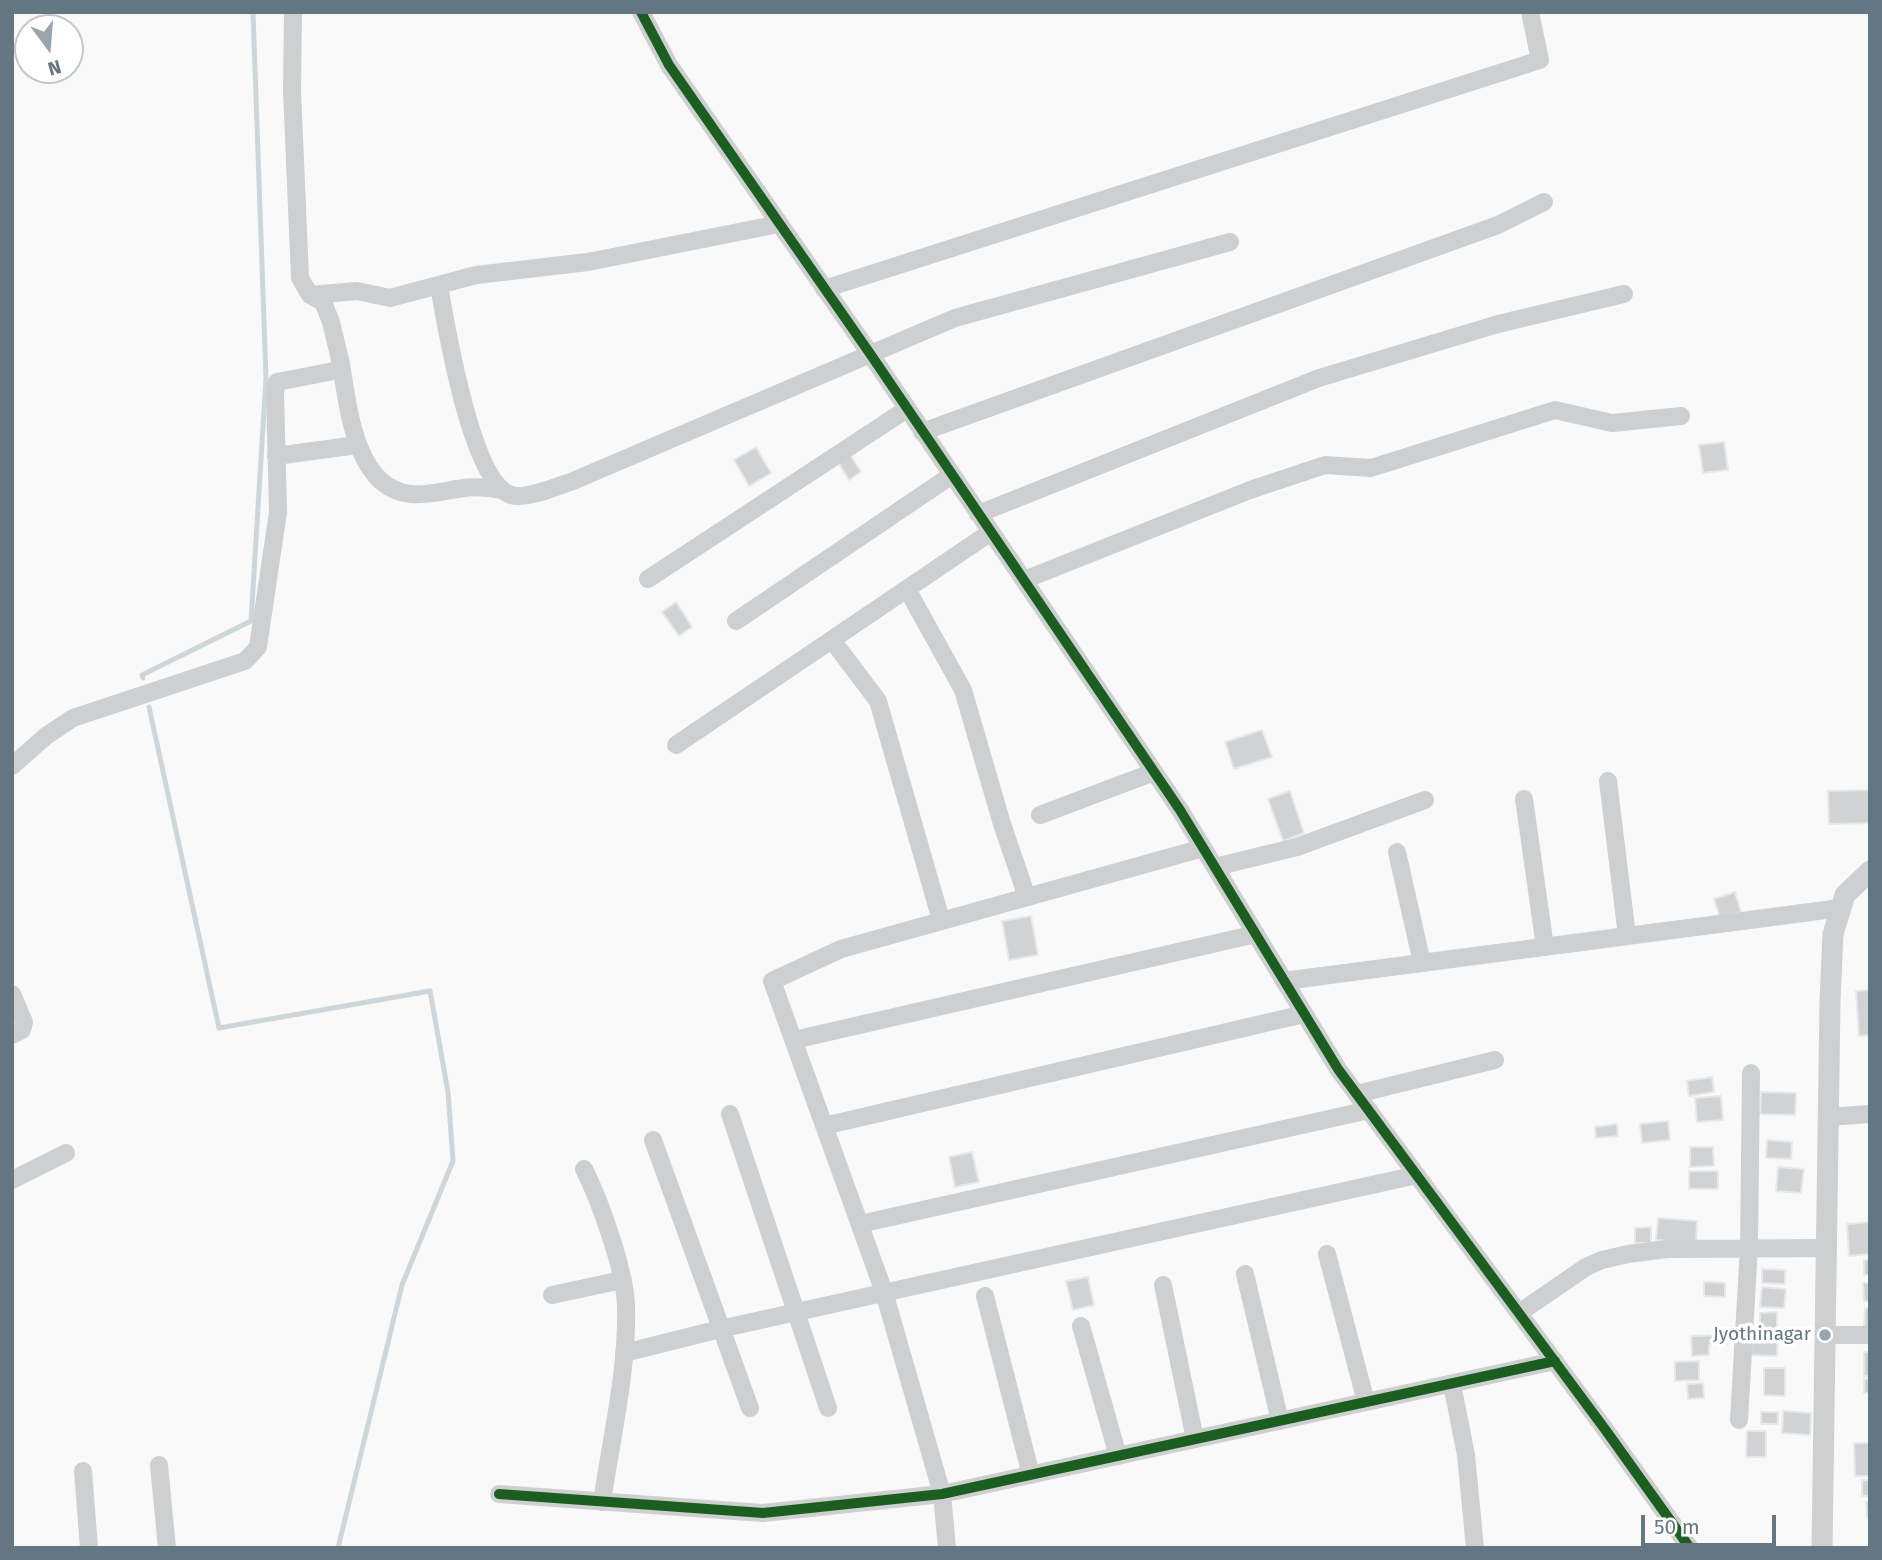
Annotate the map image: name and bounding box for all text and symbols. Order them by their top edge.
north arrow [14,14,84,84]
text: N [45,55,64,81]
place label: Jyothinagar [1713,1324,1811,1346]
marker: Jyothinagar [1817,1327,1833,1343]
scale bar [1644,1500,1779,1544]
text: 50 m [1654,1514,1700,1540]

